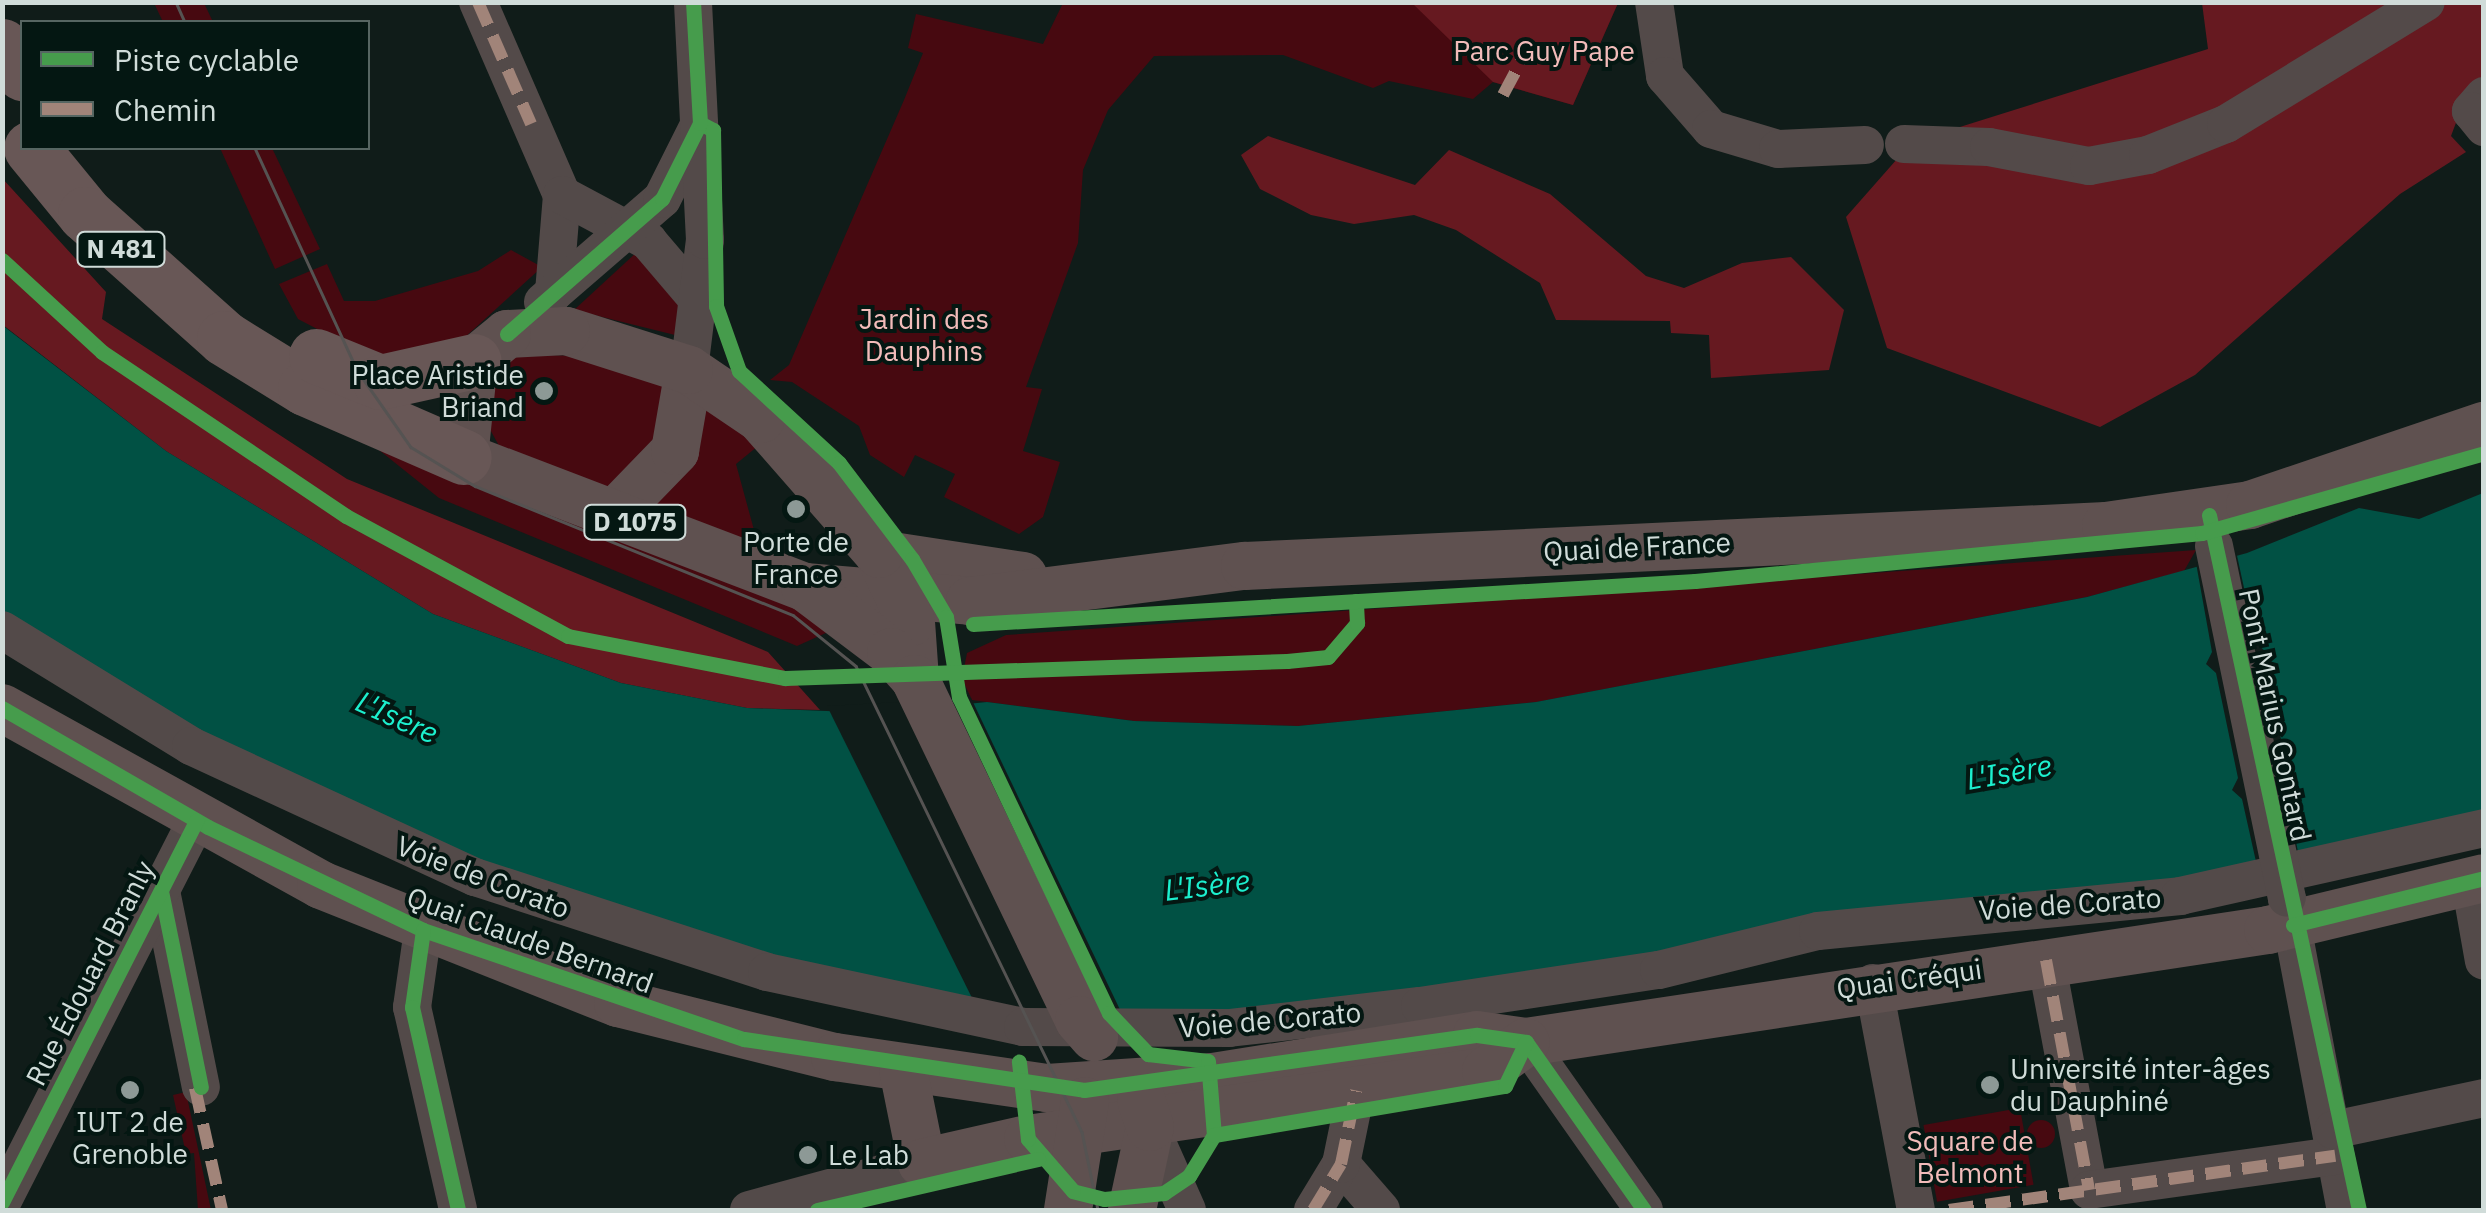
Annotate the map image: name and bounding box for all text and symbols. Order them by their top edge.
legend [20,20,370,150]
park label: Parc Guy Pape [1453,34,1635,68]
text: Piste cyclable [114,40,299,79]
text: Chemin [114,90,217,129]
road number: N 481 [76,229,166,269]
park label: Jardin des Dauphins [859,302,989,368]
place label: Place Aristide Briand [351,358,524,424]
marker: Place Aristide Briand [533,380,555,402]
marker: Porte de France [785,498,807,520]
road number: D 1075 [582,502,688,542]
place label: Porte de France [743,525,849,591]
street label: Quai de France [1542,525,1732,569]
street label: Pont Marius Gontard [2232,585,2318,845]
water label: L'Isère [350,683,444,751]
water label: L'Isère [1964,747,2054,797]
street label: Voie de Corato [392,829,574,925]
street label: Rue Édouard Branly [19,855,161,1091]
water label: L'Isère [1162,862,1252,908]
street label: Quai Claude Bernard [402,880,658,1000]
street label: Voie de Corato [1978,881,2162,927]
street label: Quai Créqui [1834,952,1984,1006]
street label: Voie de Corato [1178,995,1362,1045]
place label: Université inter-âges du Dauphiné [2010,1052,2271,1118]
marker: Université inter-âges du Dauphiné [1979,1074,2001,1096]
marker: IUT 2 de Grenoble [119,1079,141,1101]
place label: IUT 2 de Grenoble [72,1105,188,1171]
park label: Square de Belmont [1906,1124,2034,1190]
place label: Le Lab [828,1138,909,1172]
marker: Le Lab [797,1144,819,1166]

